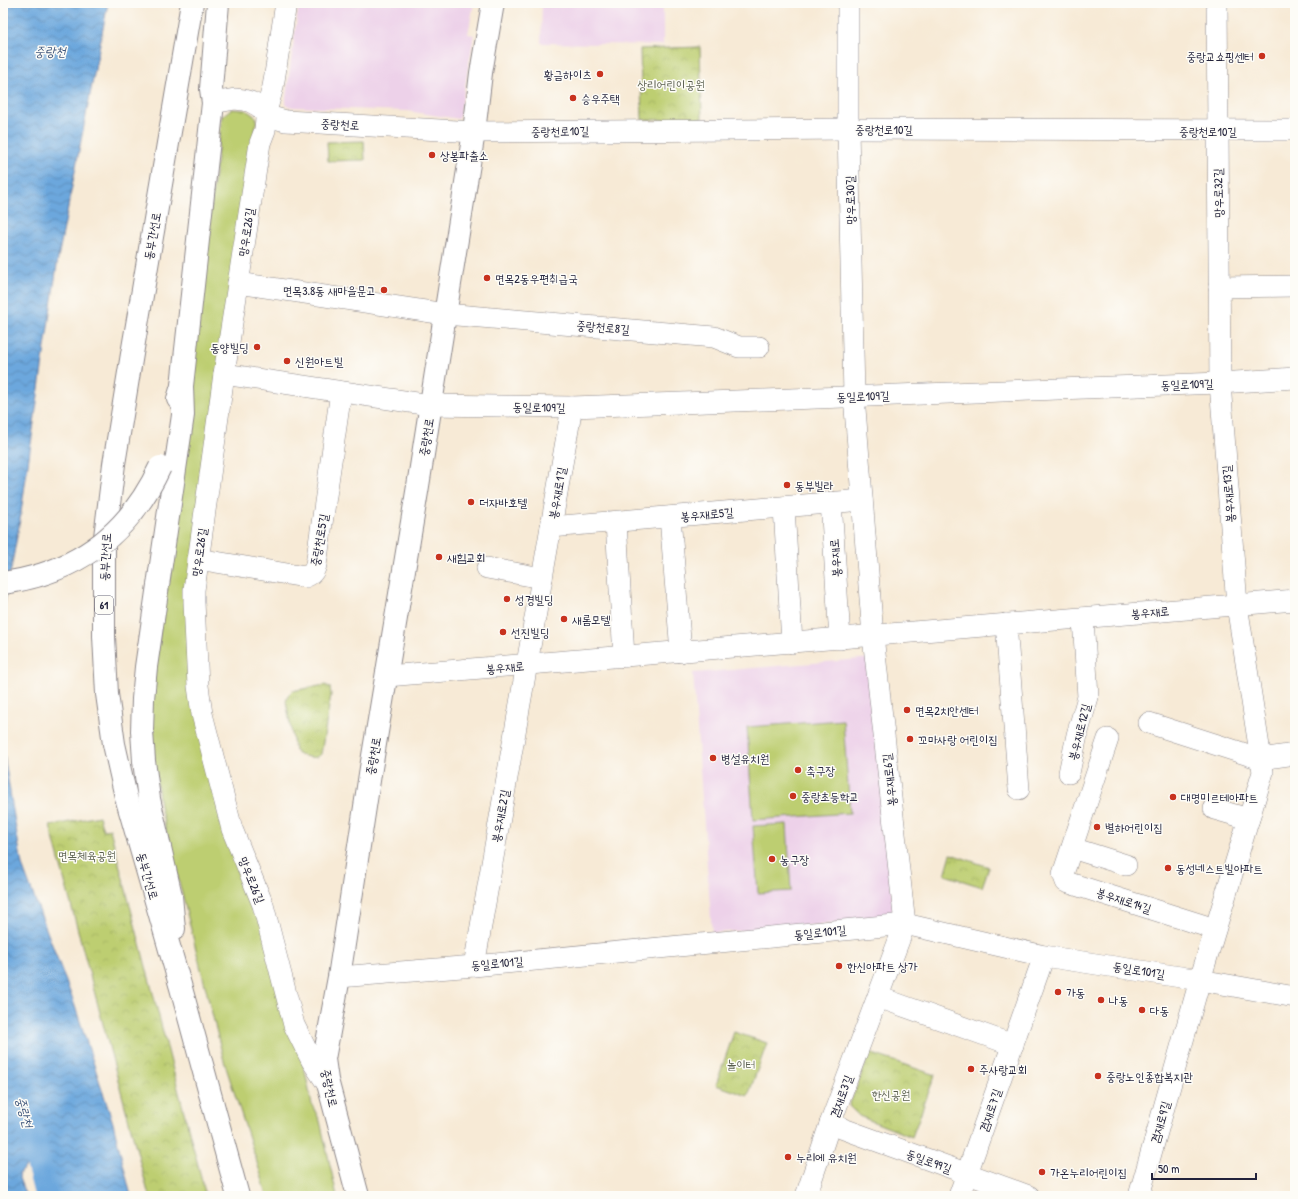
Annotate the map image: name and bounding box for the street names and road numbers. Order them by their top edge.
street label: 중랑천로 [320,115,360,133]
street label: 중랑천로10길 [855,121,913,138]
street label: 중랑천로10길 [531,122,589,140]
street label: 중랑천로10길 [1179,123,1237,140]
street label: 망우로32길 [1209,168,1227,218]
street label: 망우로30길 [841,175,859,225]
street label: 망우로26길 [234,206,258,258]
street label: 동부간선로 [139,211,165,261]
street label: 중랑천로8길 [576,316,631,338]
street label: 동일로109길 [1160,375,1214,393]
street label: 동일로109길 [836,387,890,405]
street label: 동일로109길 [512,398,566,416]
street label: 중랑천로 [415,417,437,457]
street label: 봉우재로13길 [1217,464,1239,524]
street label: 봉우재로1길 [544,465,570,520]
street label: 봉우재로5길 [680,503,735,525]
street label: 중랑천로5길 [306,512,332,568]
street label: 망우로26길 [187,526,211,577]
street label: 동부간선로 [95,532,115,582]
street label: 봉우재로 [825,538,845,578]
road number: 61 [95,596,113,614]
street label: 봉우재로 [1130,602,1170,622]
street label: 봉우재로 [485,657,525,677]
street label: 봉우재로12길 [1064,701,1094,762]
street label: 중랑천로 [361,736,385,776]
street label: 봉우재로6길 [878,752,900,807]
street label: 봉우재로2길 [487,788,513,844]
street label: 동부간선로 [133,850,163,902]
street label: 망우로26길 [235,854,269,906]
street label: 봉우재로14길 [1094,883,1154,917]
street label: 동일로101길 [793,921,847,943]
street label: 동일로101길 [470,952,524,974]
street label: 동일로101길 [1112,957,1167,983]
street label: 중랑천로 [318,1067,342,1109]
street label: 겸재로3길 [825,1072,857,1120]
street label: 겸재로7길 [975,1086,1005,1134]
street label: 겸재로9길 [1146,1099,1174,1145]
street label: 동일로99길 [904,1145,955,1177]

